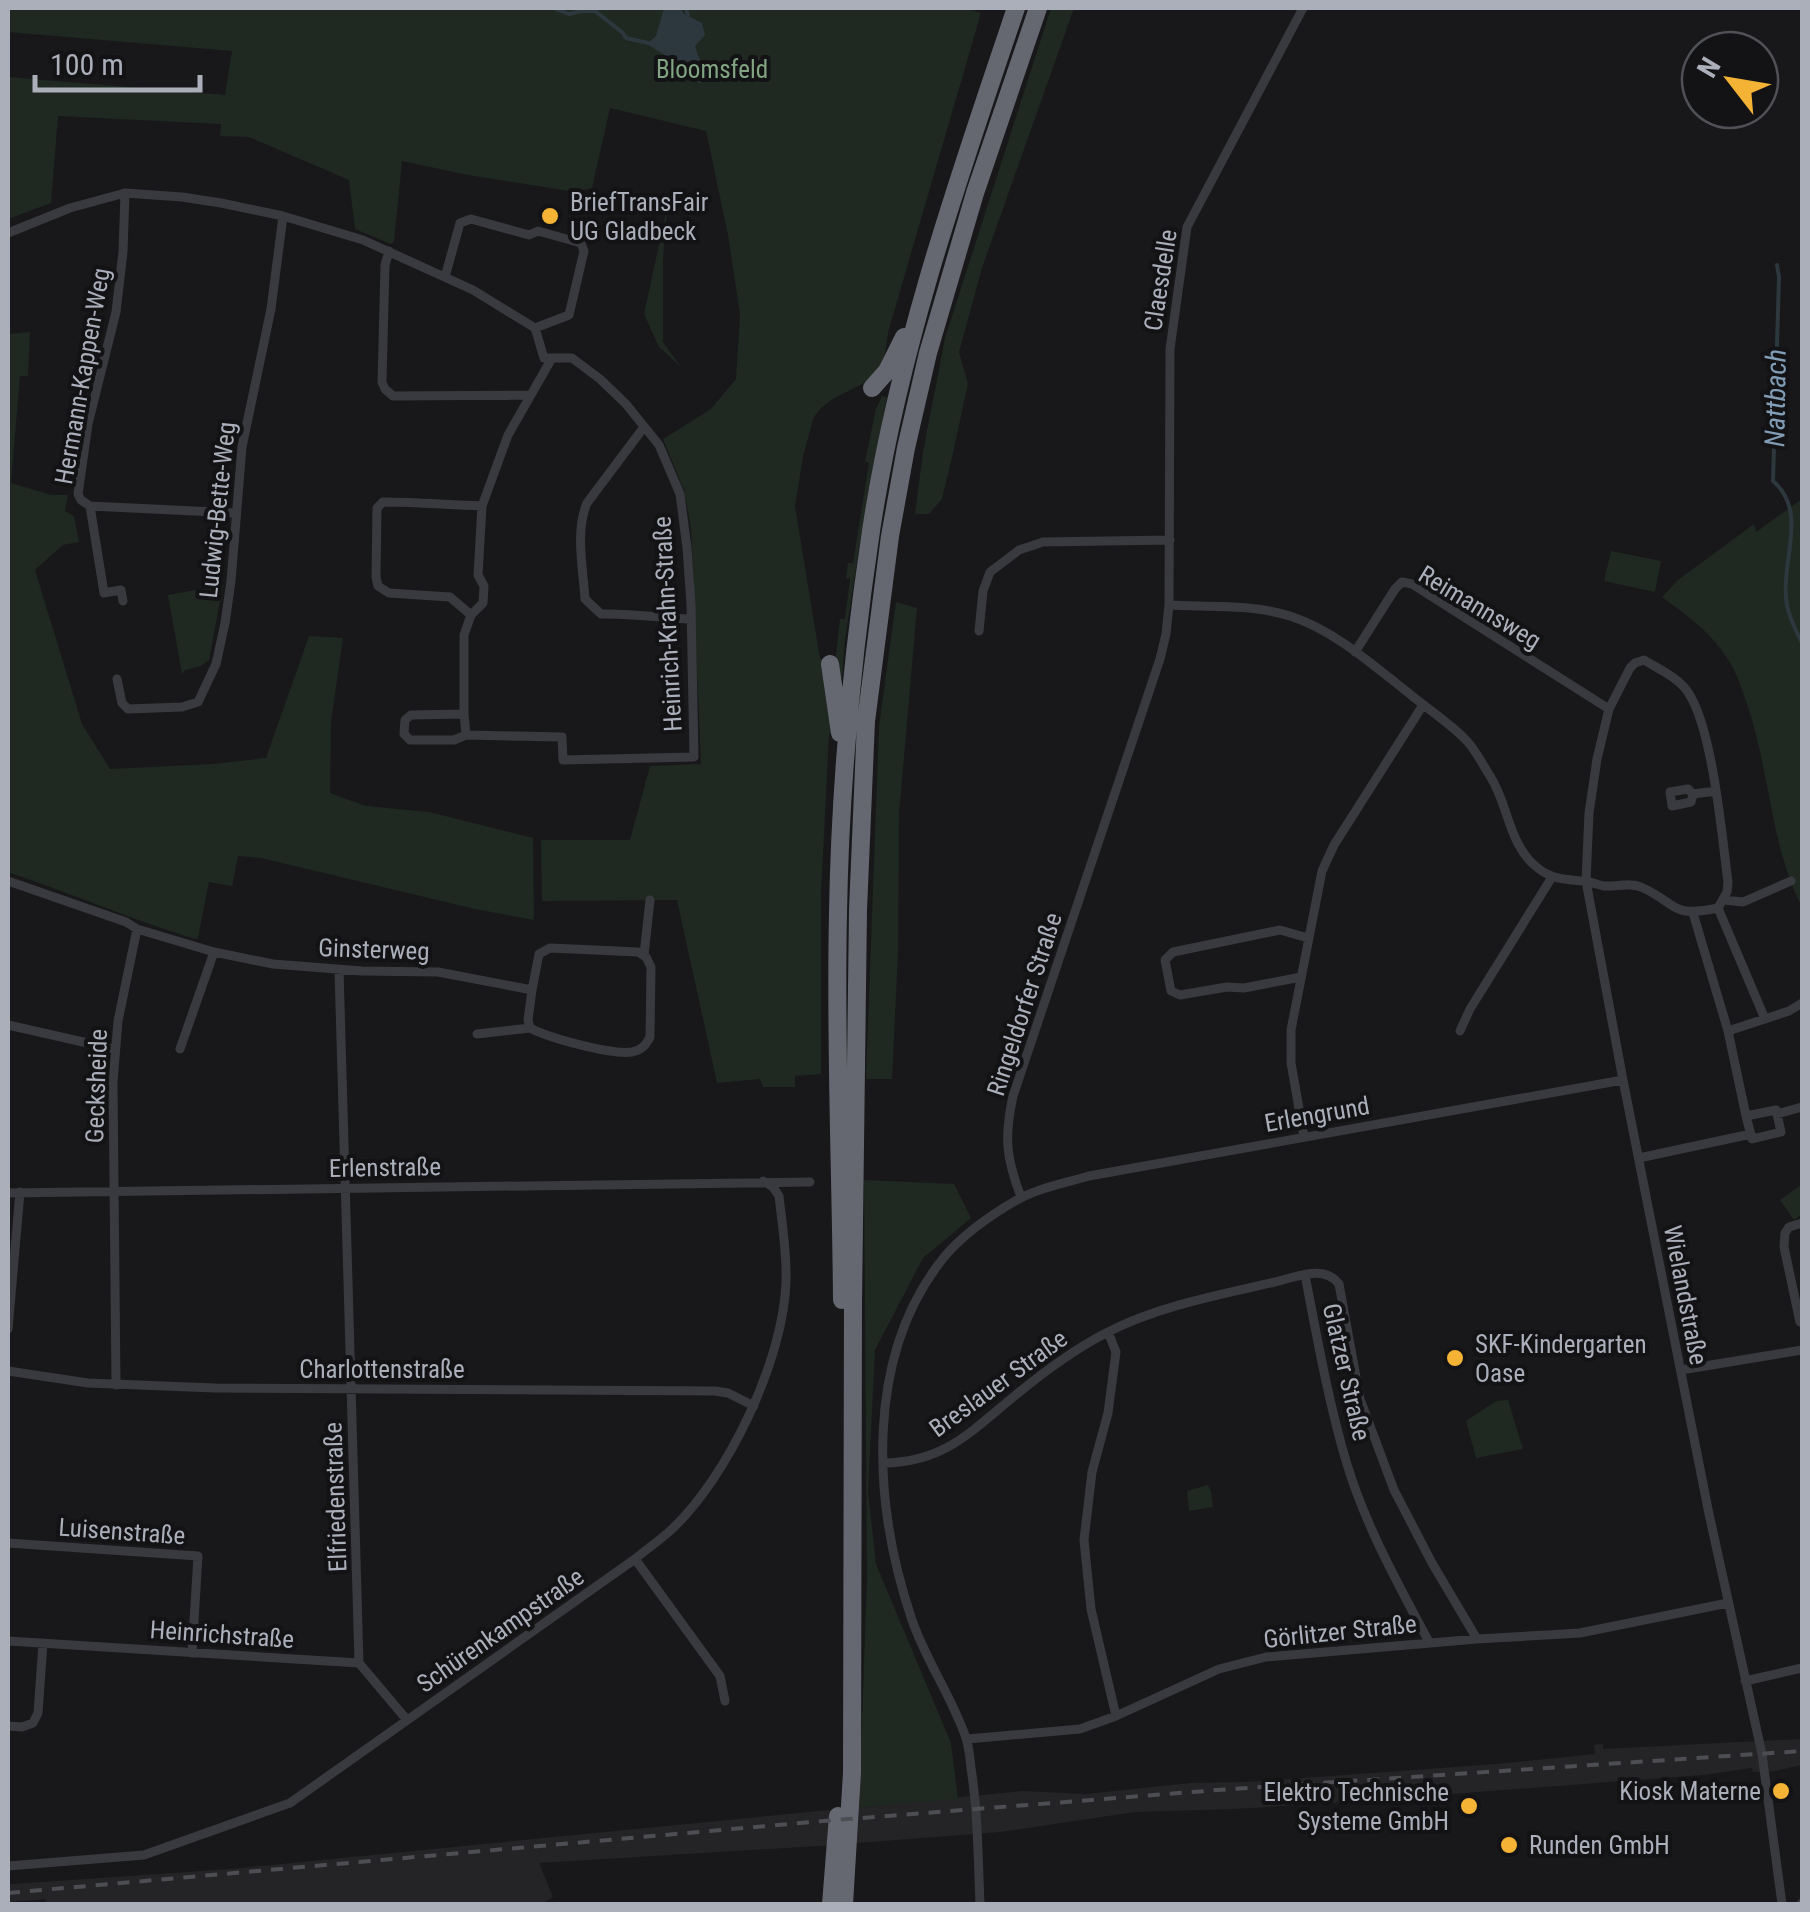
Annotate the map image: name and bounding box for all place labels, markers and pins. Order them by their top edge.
place label: BriefTransFair UG Gladbeck [570,188,709,246]
marker: BriefTransFair UG Gladbeck [539,205,561,227]
place label: SKF-Kindergarten Oase [1475,1330,1647,1388]
marker: SKF-Kindergarten Oase [1444,1347,1466,1369]
place label: Kiosk Materne [1619,1777,1761,1806]
place label: Elektro Technische Systeme GmbH [1264,1778,1449,1836]
marker: Kiosk Materne [1770,1780,1792,1802]
marker: Elektro Technische Systeme GmbH [1458,1795,1480,1817]
place label: Runden GmbH [1529,1831,1670,1860]
marker: Runden GmbH [1498,1834,1520,1856]

